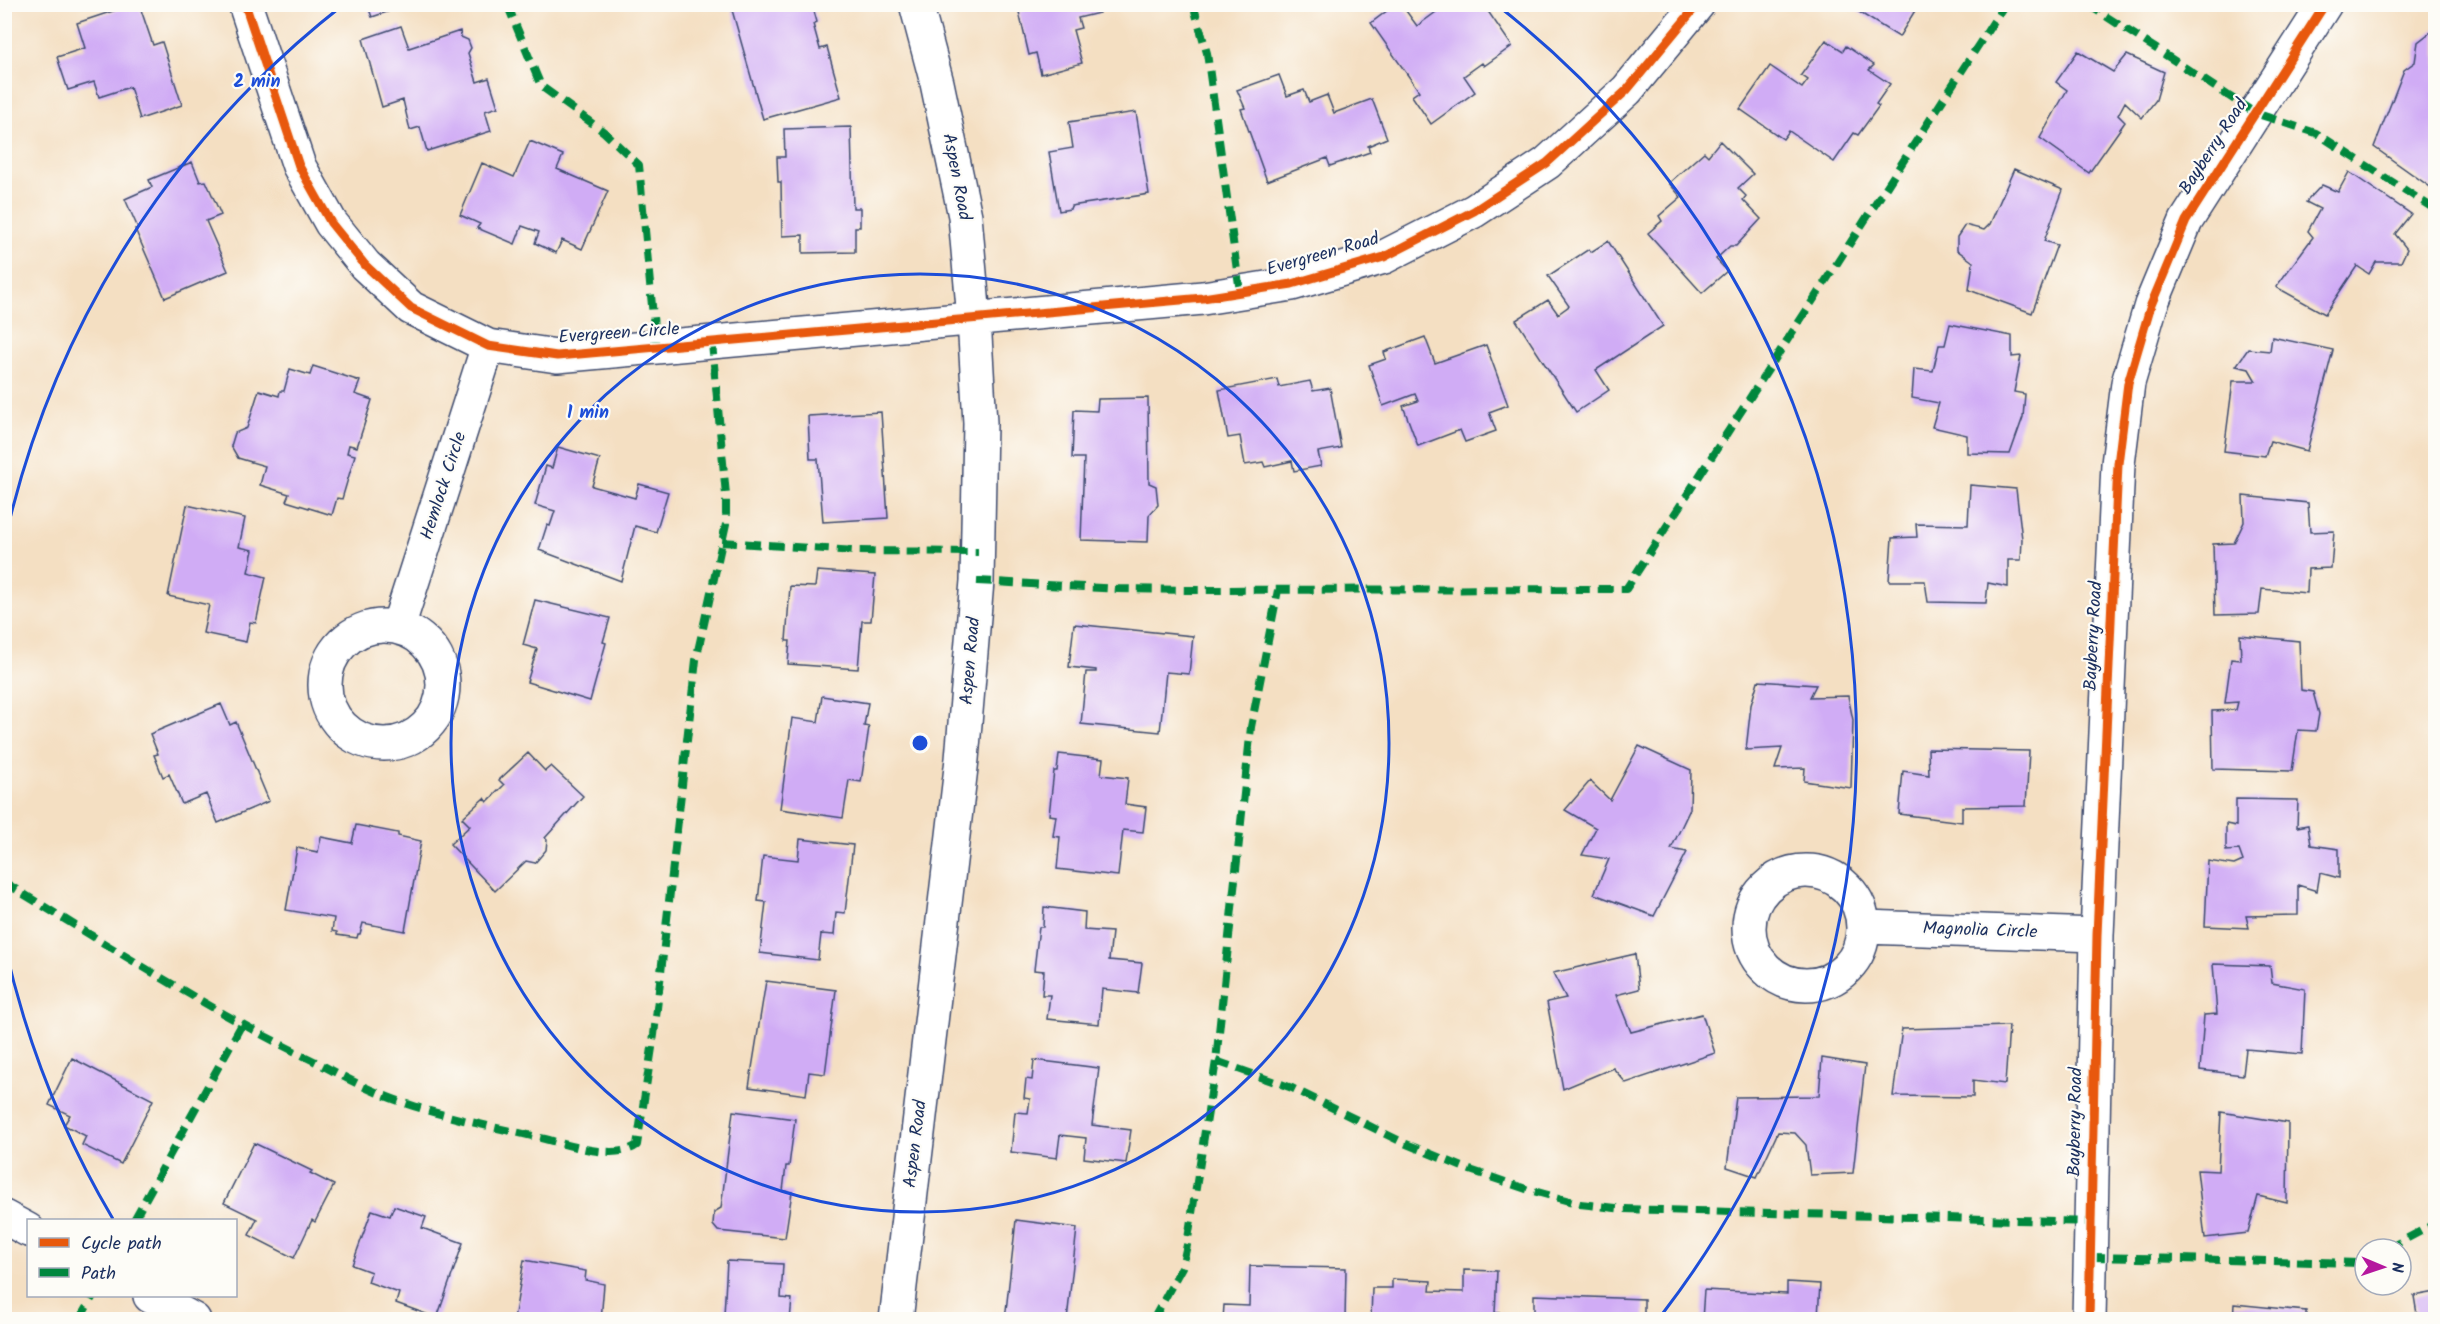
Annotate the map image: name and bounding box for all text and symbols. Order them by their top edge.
text: 2 min [234,68,280,97]
street label: Bayberry Road [2172,92,2257,201]
street label: Aspen Road [933,131,979,224]
street label: Evergreen Road [1263,225,1384,285]
street label: Evergreen Circle [558,315,680,353]
text: 1 min [567,399,609,428]
street label: Hemlock Circle [413,428,475,544]
street label: Bayberry Road [2077,580,2111,691]
street label: Aspen Road [953,615,989,706]
centre of rings [910,733,930,753]
street label: Magnolia Circle [1922,915,2038,947]
street label: Bayberry Road [2061,1066,2091,1177]
street label: Aspen Road [896,1097,936,1190]
legend [27,1219,237,1297]
text: Cycle path [81,1230,162,1259]
north arrow [2353,1237,2413,1297]
text: Path [81,1260,116,1289]
text: N [2384,1262,2409,1273]

